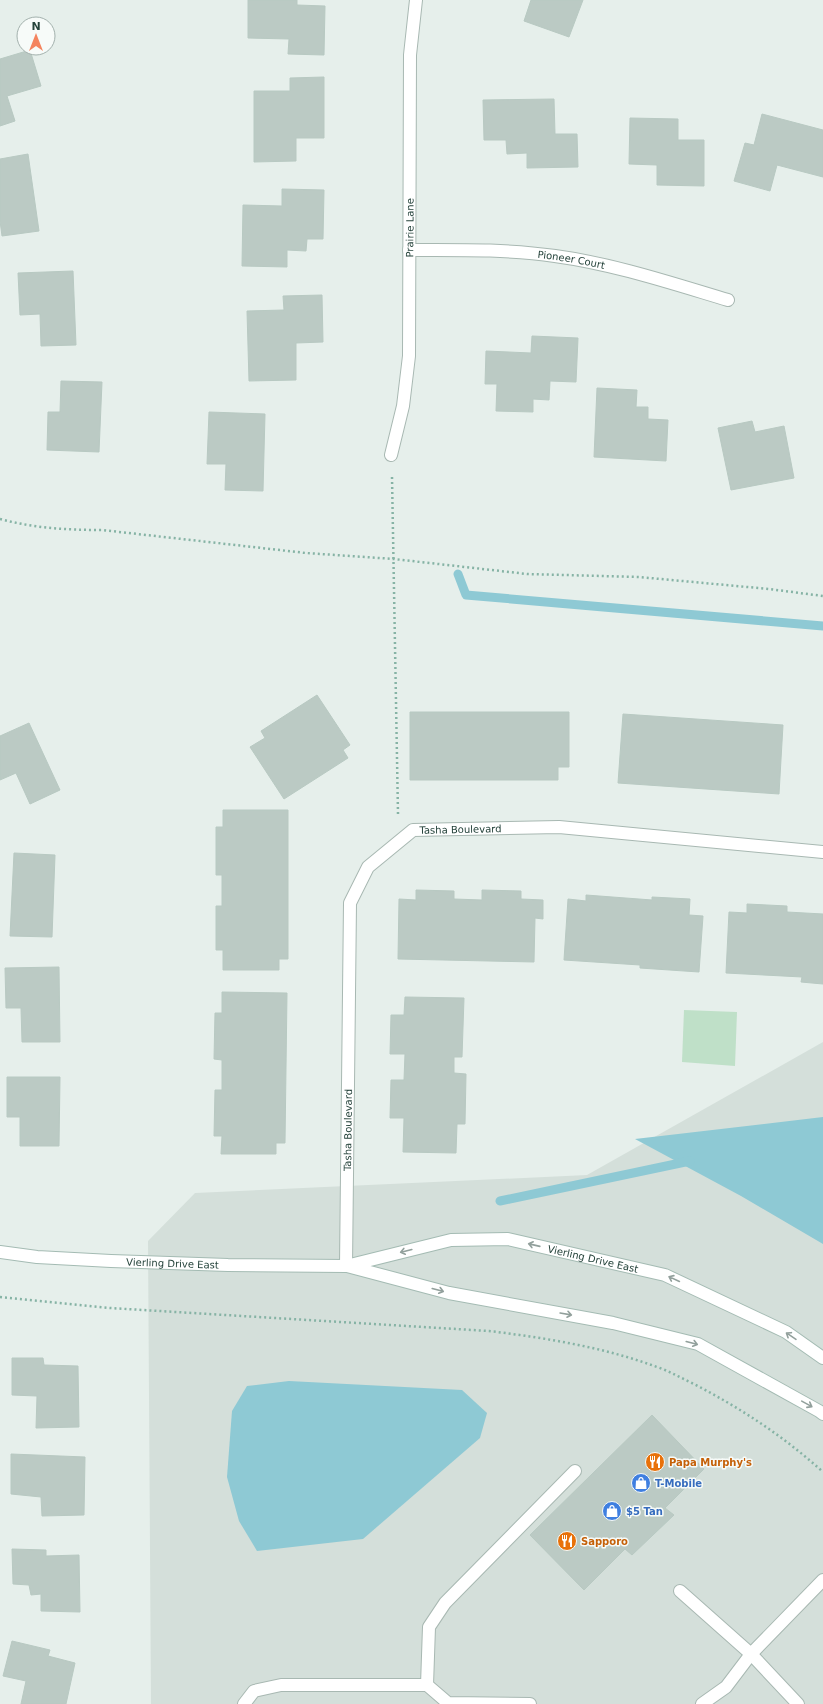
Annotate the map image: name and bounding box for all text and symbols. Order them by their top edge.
north arrow [16,16,56,56]
text: N [31,20,41,33]
street label: Prairie Lane [404,198,416,258]
street label: Pioneer Court [537,249,606,271]
street label: Tasha Boulevard [418,823,502,836]
street label: Tasha Boulevard [342,1089,354,1172]
one-way arrow [528,1240,541,1248]
street label: Vierling Drive East [547,1243,639,1275]
one-way arrow [400,1248,413,1256]
street label: Vierling Drive East [126,1257,219,1271]
one-way arrow [668,1275,680,1282]
one-way arrow [431,1287,444,1294]
one-way arrow [559,1311,572,1319]
one-way arrow [785,1331,797,1339]
one-way arrow [686,1340,699,1347]
one-way arrow [801,1401,813,1408]
restaurant icon: Papa Murphy's [644,1451,666,1473]
place label: Papa Murphy's [669,1457,752,1468]
shop icon: T-Mobile [630,1472,652,1494]
place label: T-Mobile [655,1478,702,1489]
shop icon: $5 Tan [601,1500,623,1522]
place label: $5 Tan [626,1506,663,1517]
restaurant icon: Sapporo [556,1530,578,1552]
place label: Sapporo [581,1536,628,1547]

